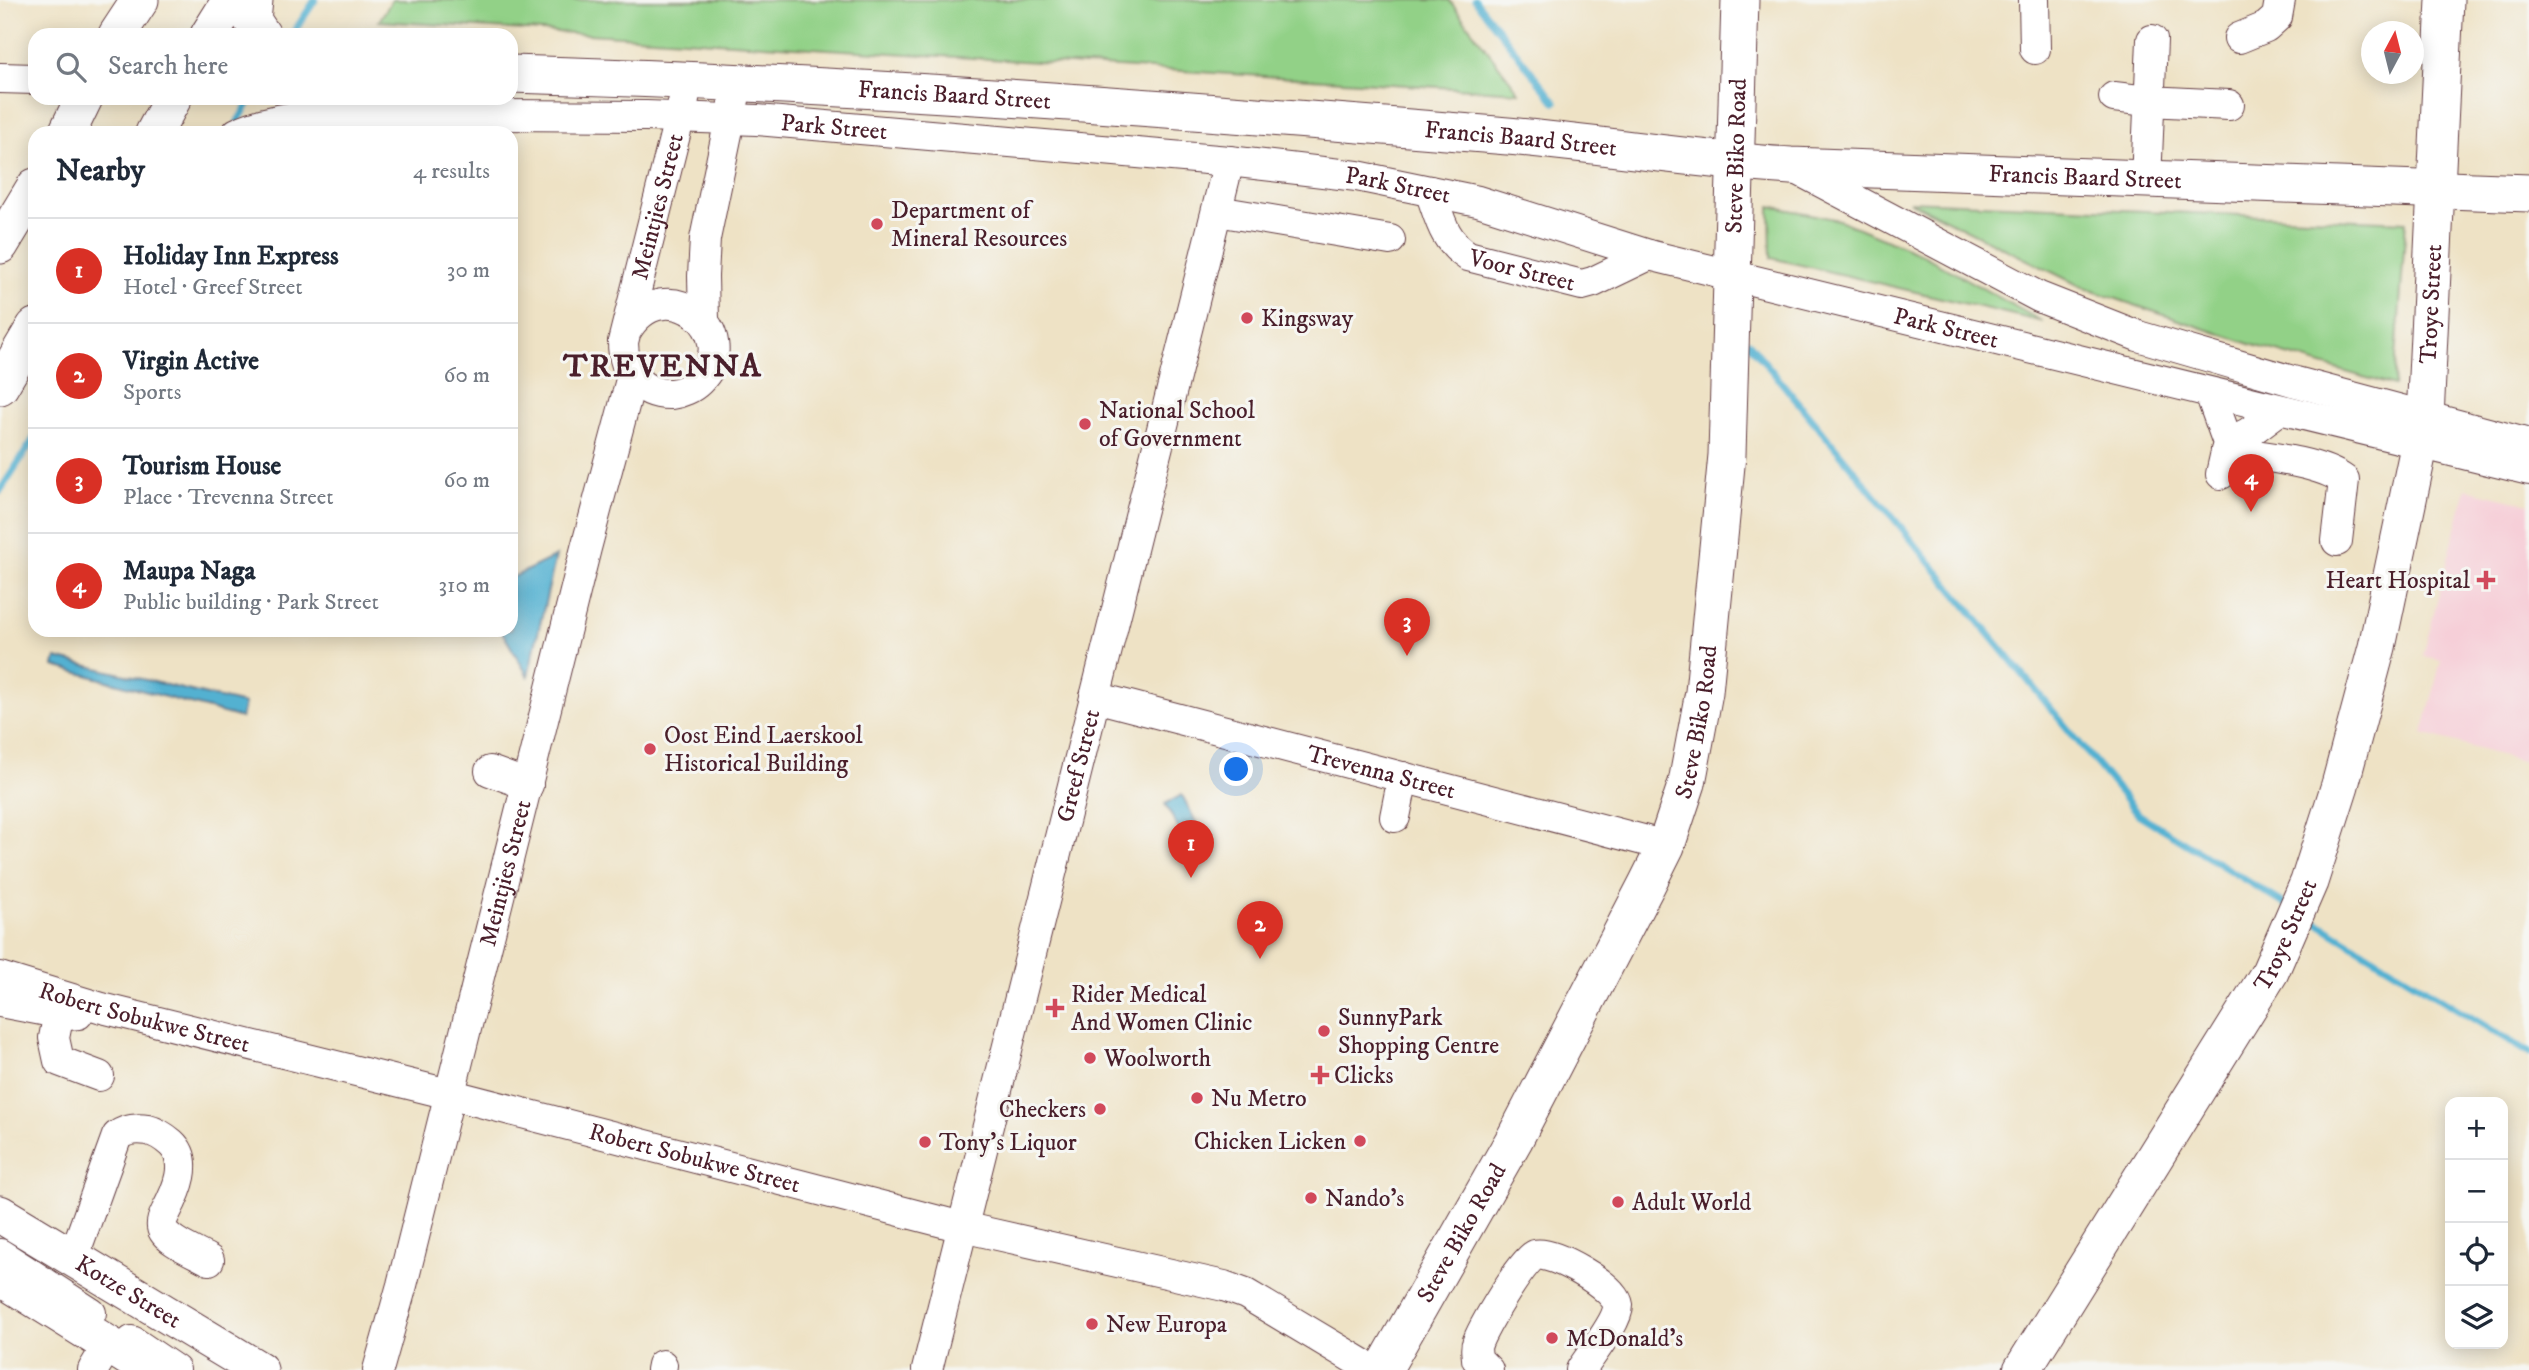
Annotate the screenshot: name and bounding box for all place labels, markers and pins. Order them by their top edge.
place label: Department of Mineral Resources [891,196,1067,254]
marker: Department of Mineral Resources [869,216,885,232]
place label: Kingsway [1261,304,1354,334]
marker: Kingsway [1239,310,1255,326]
place label: National School of Government [1099,396,1256,454]
marker: National School of Government [1077,416,1093,432]
pin: 4 [2228,454,2274,512]
place label: Heart Hospital [2326,566,2471,596]
marker: Heart Hospital [2476,570,2496,590]
pin: 3 [1384,598,1430,656]
place label: Oost Eind Laerskool Historical Building [664,721,864,779]
marker: Oost Eind Laerskool Historical Building [642,741,658,757]
pin: 1 [1168,820,1214,878]
pin: 2 [1237,901,1283,959]
place label: Rider Medical And Women Clinic [1071,980,1252,1038]
marker: Rider Medical And Women Clinic [1045,998,1065,1018]
place label: SunnyPark Shopping Centre [1338,1003,1499,1061]
marker: SunnyPark Shopping Centre [1316,1023,1332,1039]
place label: Woolworth [1103,1044,1212,1074]
marker: Woolworth [1082,1050,1098,1066]
place label: Clicks [1334,1061,1394,1091]
marker: Clicks [1312,1067,1328,1083]
place label: Nu Metro [1211,1084,1307,1114]
marker: Nu Metro [1189,1090,1205,1106]
place label: Checkers [999,1095,1086,1125]
marker: Checkers [1092,1101,1108,1117]
place label: Chicken Licken [1194,1127,1346,1157]
place label: Tony's Liquor [939,1128,1077,1158]
marker: Chicken Licken [1352,1133,1368,1149]
marker: Tony's Liquor [917,1134,933,1150]
place label: Nando's [1325,1184,1404,1214]
place label: Adult World [1632,1188,1751,1218]
marker: Nando's [1303,1190,1319,1206]
marker: Adult World [1610,1194,1626,1210]
place label: New Europa [1106,1310,1228,1340]
marker: New Europa [1084,1316,1100,1332]
place label: McDonald's [1566,1324,1683,1354]
marker: McDonald's [1544,1330,1560,1346]

